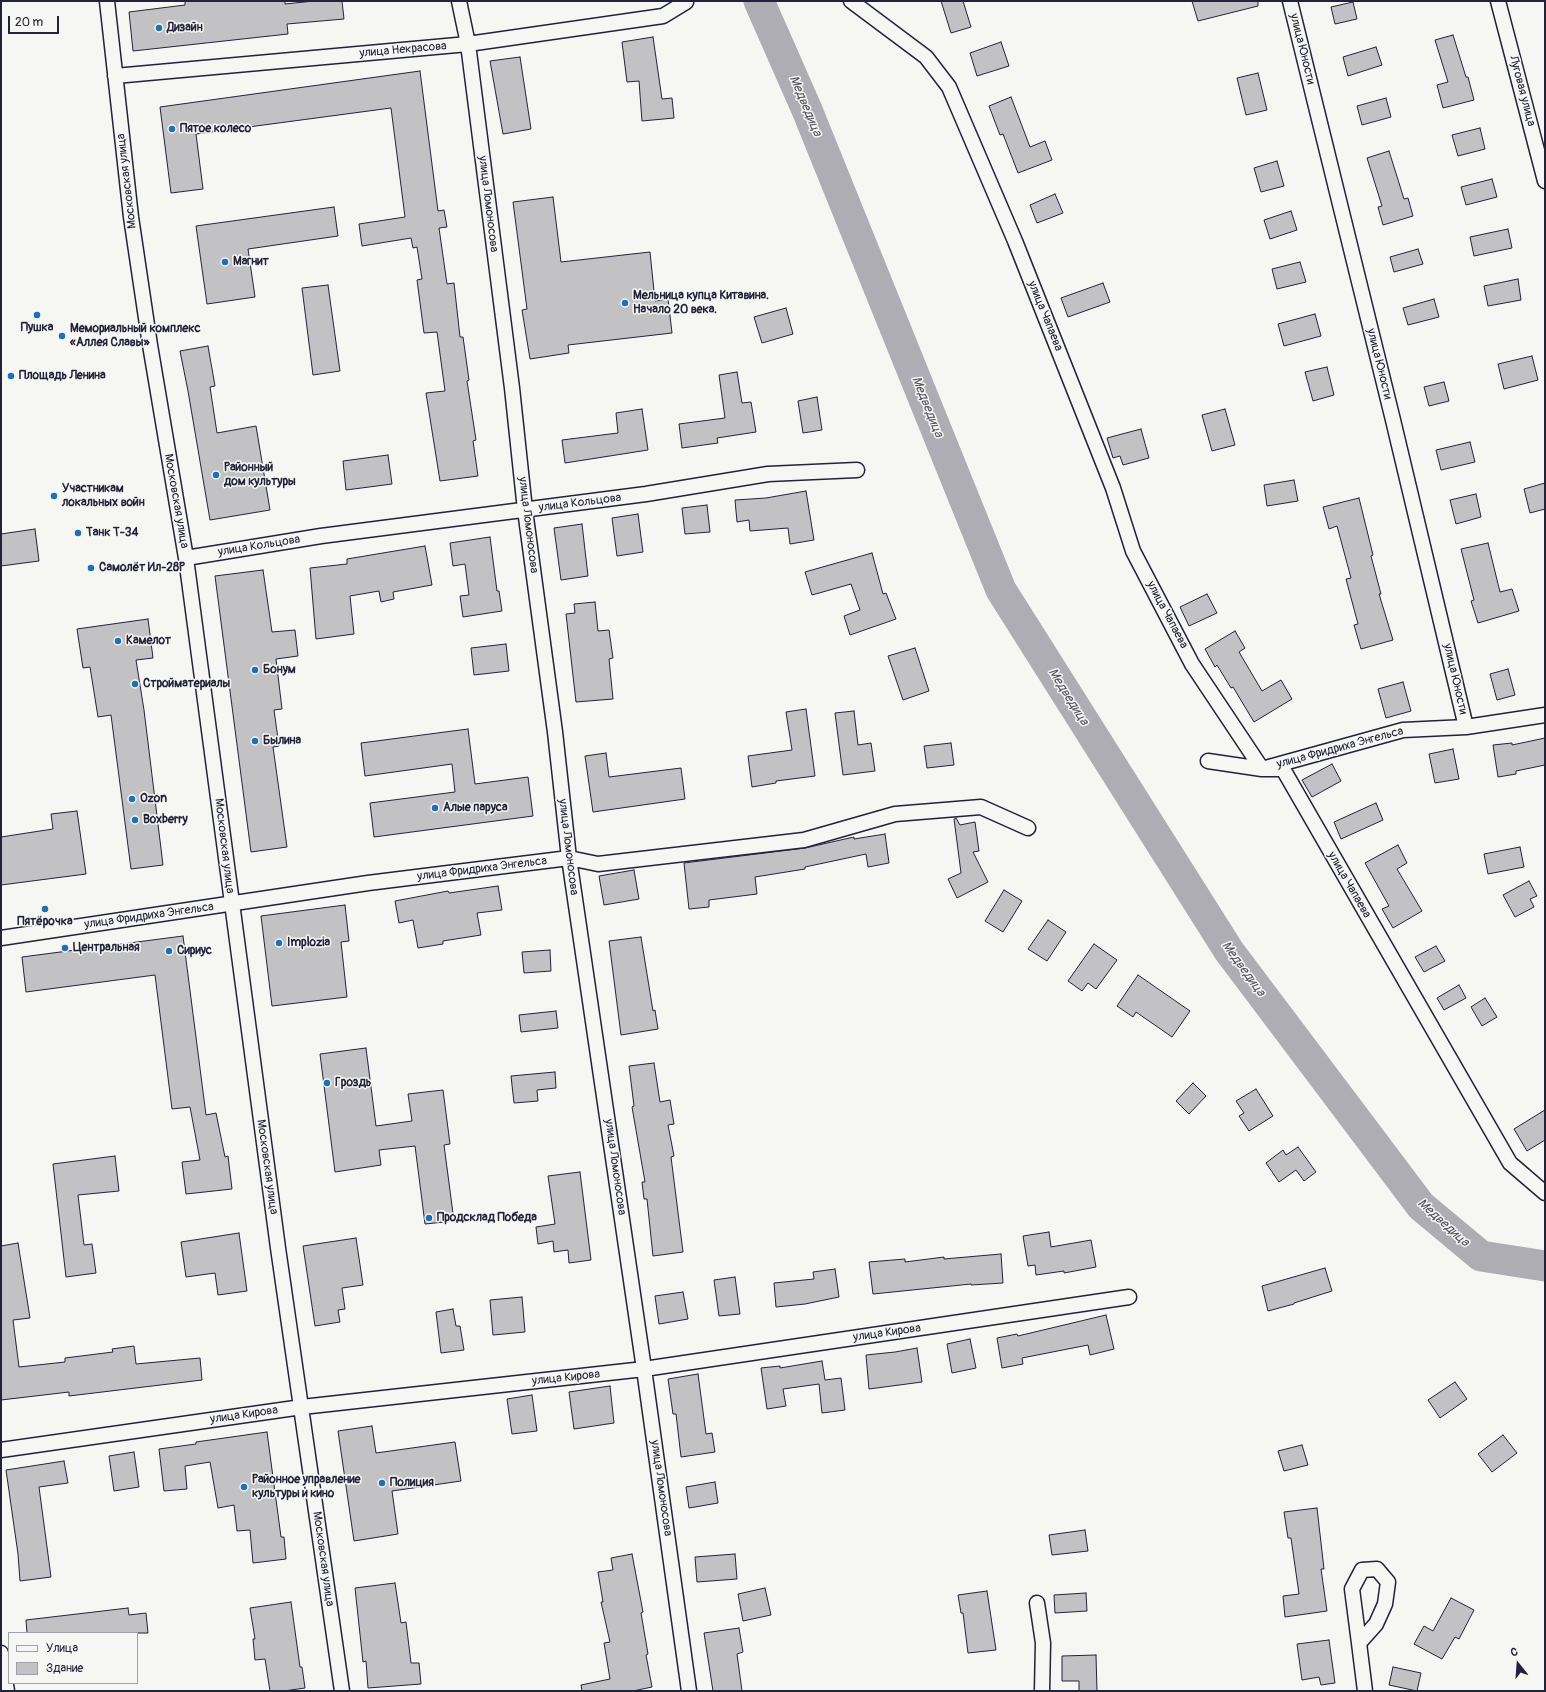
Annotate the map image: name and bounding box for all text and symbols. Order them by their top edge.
scale bar [10,8,61,34]
street label: улица Юности [1286,12,1318,86]
text: 20 m [15,15,43,30]
place label: Дизайн [167,21,203,35]
marker: Дизайн [154,23,164,33]
street label: улица Некрасова [359,39,447,61]
street label: Луговая улица [1506,54,1538,128]
water label: Медведица [785,73,825,139]
place label: Пятое колесо [180,122,251,136]
marker: Пятое колесо [167,124,177,134]
street label: Московская улица [114,133,140,229]
street label: улица Ломоносова [475,155,501,253]
place label: Магнит [233,255,269,269]
marker: Магнит [220,257,230,267]
street label: улица Чапаева [1024,279,1066,353]
place label: Мельница купца Китавина. Начало 20 века. [633,289,769,317]
marker: Мельница купца Китавина. Начало 20 века. [620,298,630,308]
marker: Пушка [32,310,42,320]
place label: Пушка [21,321,53,335]
place label: Мемориальный комплекс «Аллея Славы» [70,322,201,350]
street label: улица Юности [1363,327,1395,401]
marker: Мемориальный комплекс «Аллея Славы» [57,331,67,341]
place label: Площадь Ленина [19,369,106,383]
marker: Площадь Ленина [6,371,16,381]
water label: Медведица [908,374,946,440]
street label: Московская улица [161,453,191,549]
place label: Районный дом культуры [224,461,296,489]
marker: Районный дом культуры [211,470,221,480]
street label: улица Ломоносова [515,476,541,574]
place label: Участникам локальных войн [62,482,145,510]
marker: Участникам локальных войн [49,491,59,501]
street label: улица Кольцова [538,491,622,515]
place label: Танк Т-34 [86,526,138,540]
marker: Танк Т-34 [73,528,83,538]
street label: улица Кольцова [217,532,301,560]
place label: Самолёт Ил-28Р [99,561,185,575]
marker: Самолёт Ил-28Р [86,563,96,573]
street label: улица Чапаева [1143,579,1191,651]
place label: Камелот [126,634,171,648]
marker: Камелот [113,636,123,646]
street label: улица Юности [1440,642,1470,716]
place label: Бонум [263,663,296,677]
marker: Бонум [250,665,260,675]
water label: Медведица [1044,666,1092,728]
place label: Стройматериалы [143,677,230,691]
marker: Стройматериалы [130,679,140,689]
street label: улица Фридриха Энгельса [1275,724,1405,772]
place label: Былина [263,734,301,748]
marker: Былина [250,736,260,746]
place label: Ozon [140,792,167,806]
marker: Ozon [127,794,137,804]
street label: Московская улица [211,798,237,894]
street label: улица Ломоносова [555,798,581,896]
place label: Алые паруса [443,801,507,815]
marker: Алые паруса [430,803,440,813]
place label: Boxberry [143,813,188,827]
marker: Boxberry [130,815,140,825]
street label: улица Чапаева [1324,849,1374,921]
street label: улица Фридриха Энгельса [416,854,548,884]
street label: улица Фридриха Энгельса [83,900,215,932]
marker: Пятёрочка [40,904,50,914]
place label: Пятёрочка [17,915,73,929]
place label: Implozia [287,936,330,950]
marker: Implozia [274,938,284,948]
water label: Медведица [1218,938,1268,1000]
place label: Центральная [73,941,140,955]
marker: Центральная [60,943,70,953]
place label: Сириус [177,944,212,958]
marker: Сириус [164,946,174,956]
place label: Гроздь [335,1076,371,1090]
marker: Гроздь [322,1078,332,1088]
street label: улица Ломоносова [601,1118,629,1216]
street label: Московская улица [253,1119,281,1215]
water label: Медведица [1414,1196,1472,1250]
place label: Продсклад Победа [437,1211,537,1225]
marker: Продсклад Победа [424,1213,434,1223]
street label: улица Кирова [852,1321,922,1345]
street label: улица Кирова [531,1367,601,1389]
street label: улица Кирова [209,1403,279,1427]
street label: улица Ломоносова [647,1439,675,1537]
place label: Районное управление культуры и кино [252,1473,361,1501]
place label: Полиция [390,1476,434,1490]
marker: Полиция [377,1478,387,1488]
marker: Районное управление культуры и кино [239,1482,249,1492]
street label: Московская улица [309,1511,337,1607]
legend [8,1632,138,1684]
text: Улица [46,1641,78,1656]
north arrow [1498,1644,1538,1684]
text: С [1509,1645,1519,1659]
text: Здание [46,1661,83,1676]

